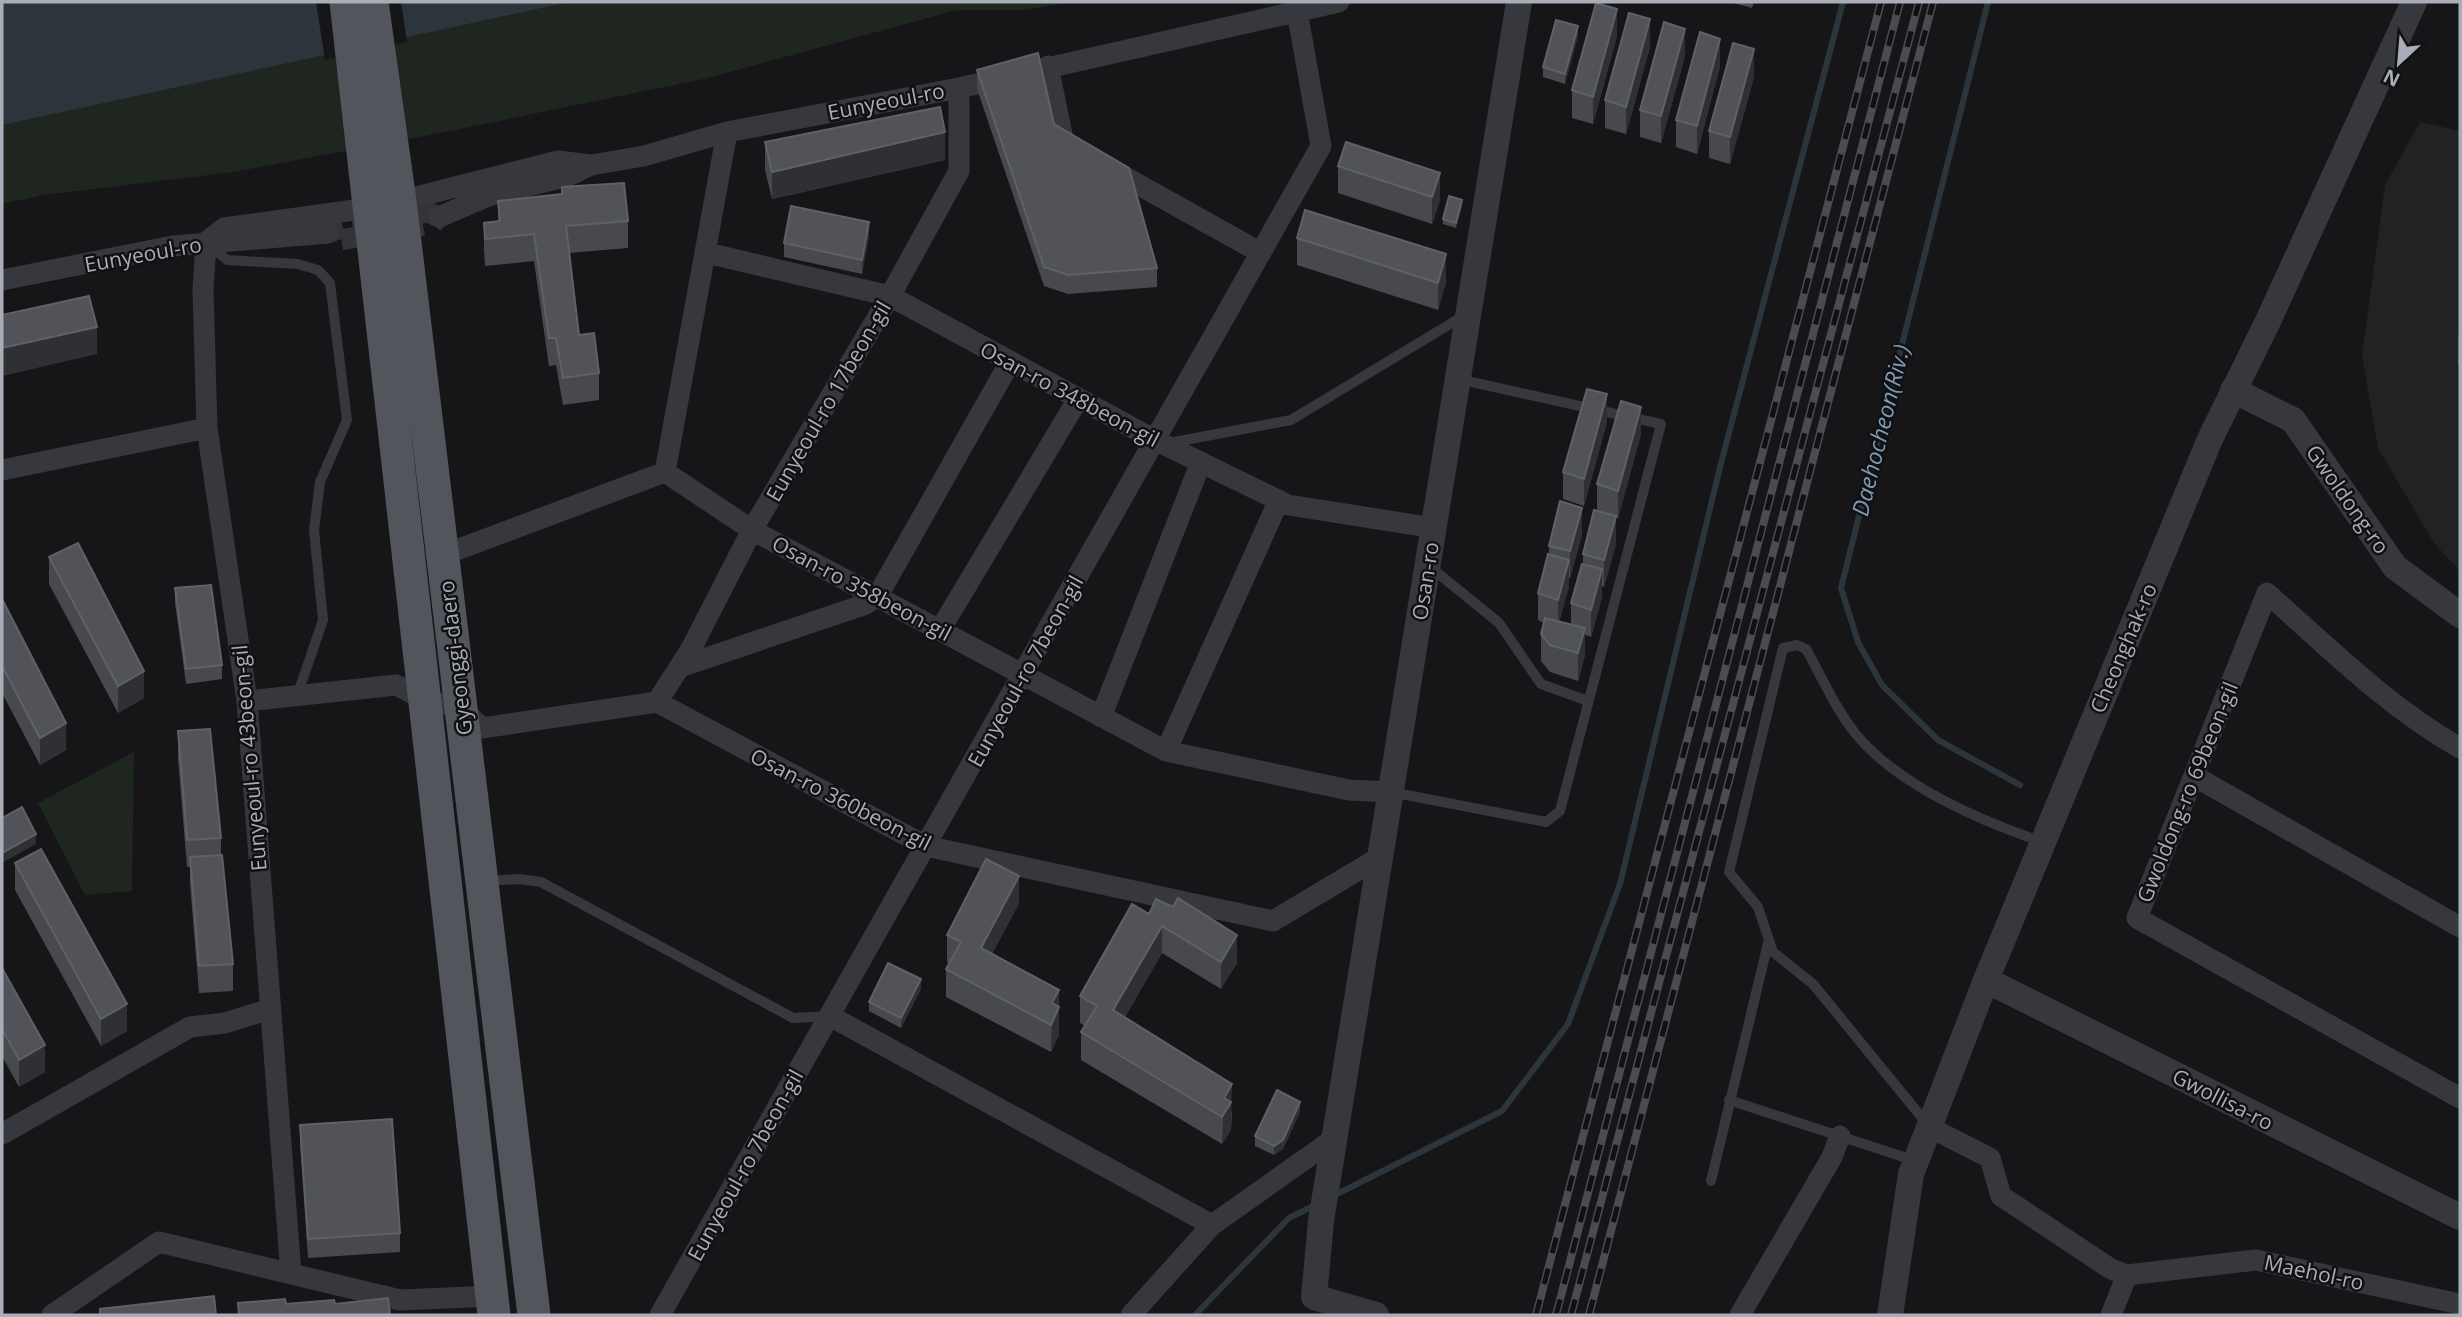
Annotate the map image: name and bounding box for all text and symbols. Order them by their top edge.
north arrow [2364,28,2434,98]
text: N [2379,63,2404,93]
street label: Eunyeoul-ro [825,76,947,126]
street label: Eunyeoul-ro [82,230,204,278]
street label: Eunyeoul-ro 17beon-gil [759,296,897,506]
street label: Osan-ro 348beon-gil [975,335,1165,453]
water label: Daehocheon(Riv.) [1843,341,1917,519]
street label: Gwoldong-ro [2300,439,2396,559]
street label: Osan-ro 358beon-gil [767,529,957,647]
street label: Osan-ro [1405,540,1445,622]
street label: Eunyeoul-ro 7beon-gil [961,570,1089,772]
street label: Gyeonggi-daero [432,579,478,737]
street label: Cheonghak-ro [2083,579,2163,717]
street label: Eunyeoul-ro 43beon-gil [225,644,273,872]
street label: Gwoldong-ro 69beon-gil [2130,678,2244,906]
street label: Osan-ro 360beon-gil [746,741,936,857]
street label: Gwollisa-ro [2168,1062,2278,1136]
street label: Eunyeoul-ro 7beon-gil [681,1064,809,1266]
street label: Maehol-ro [2262,1248,2366,1296]

